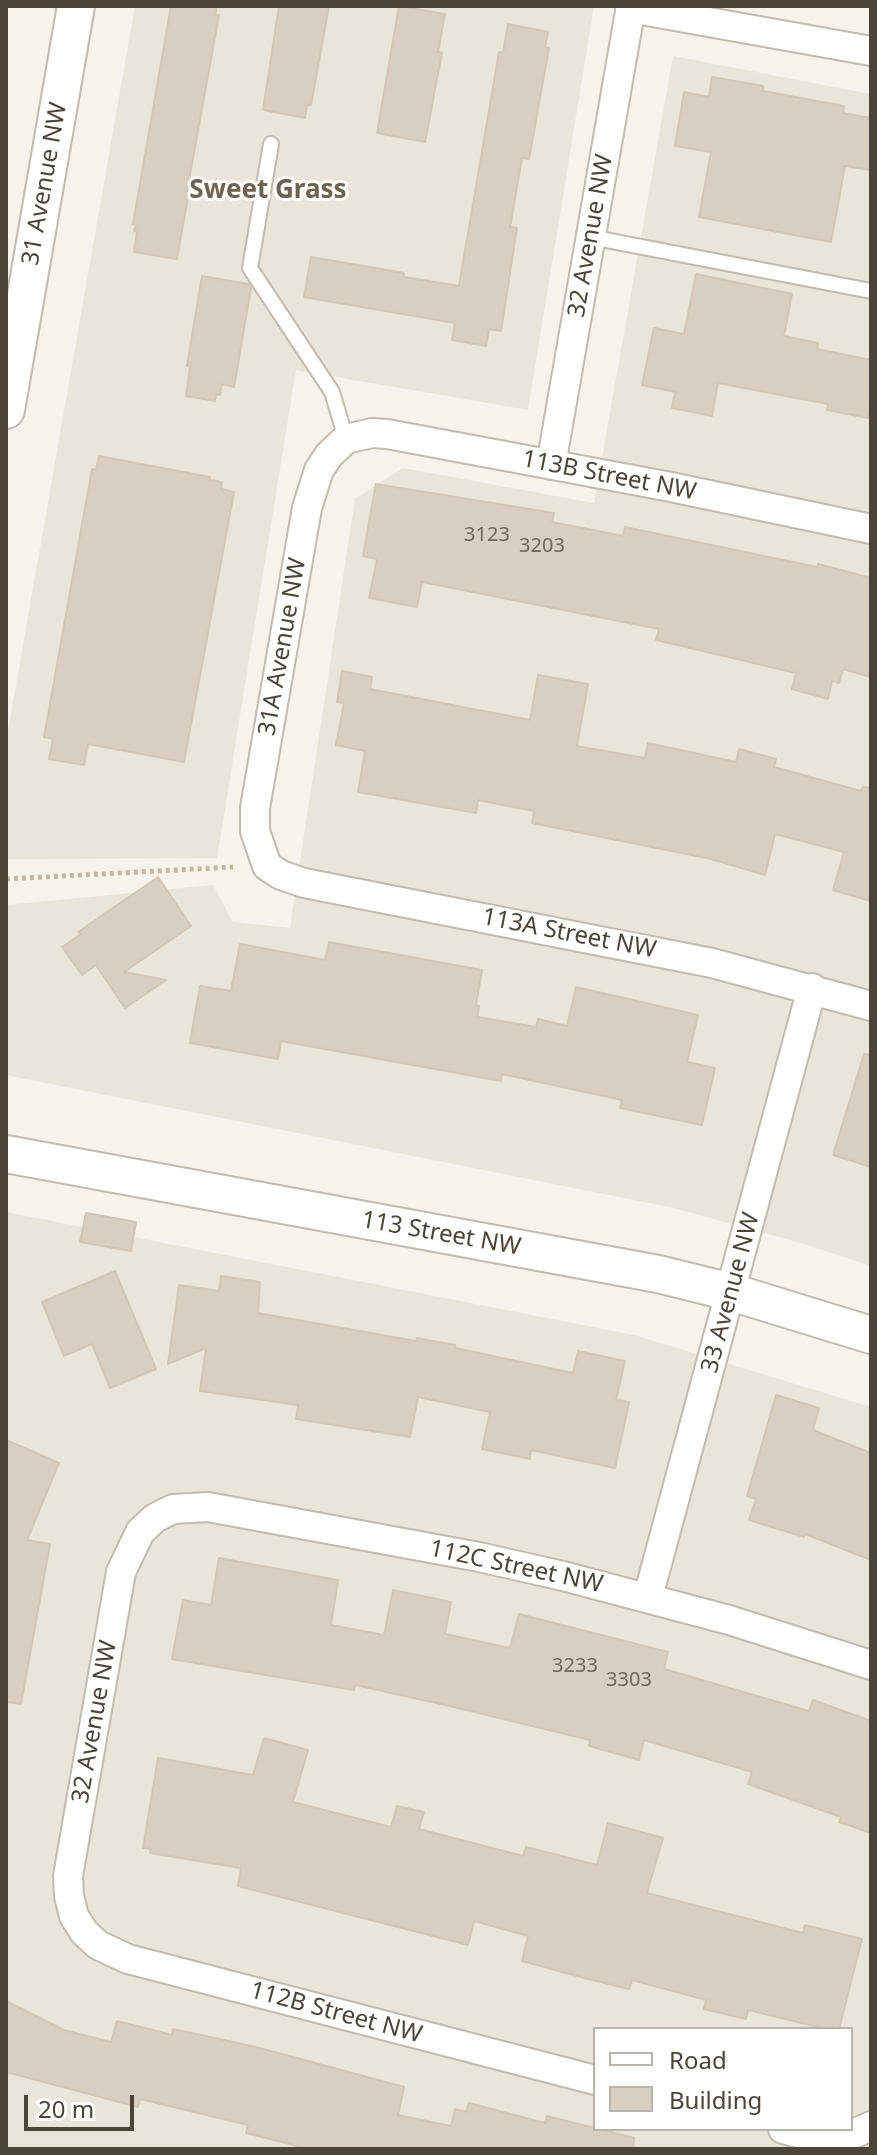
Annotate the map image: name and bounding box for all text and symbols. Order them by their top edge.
street label: 31 Avenue NW [17,100,73,268]
street label: 32 Avenue NW [563,152,619,320]
district label: Sweet Grass [189,175,347,207]
street label: 113B Street NW [519,445,699,507]
house number: 3123 [464,523,510,547]
house number: 3203 [519,534,565,558]
street label: 31A Avenue NW [253,556,313,738]
street label: 113A Street NW [480,903,658,965]
street label: 113 Street NW [359,1206,523,1262]
street label: 33 Avenue NW [696,1210,766,1376]
street label: 112C Street NW [427,1535,605,1599]
street label: 32 Avenue NW [67,1638,123,1806]
house number: 3233 [552,1654,598,1678]
house number: 3303 [606,1668,652,1692]
street label: 112B Street NW [247,1976,425,2050]
legend [593,2027,853,2131]
text: Road [669,2043,727,2076]
scale bar [28,2079,138,2129]
text: Building [669,2083,762,2116]
text: 20 m [38,2092,94,2125]

